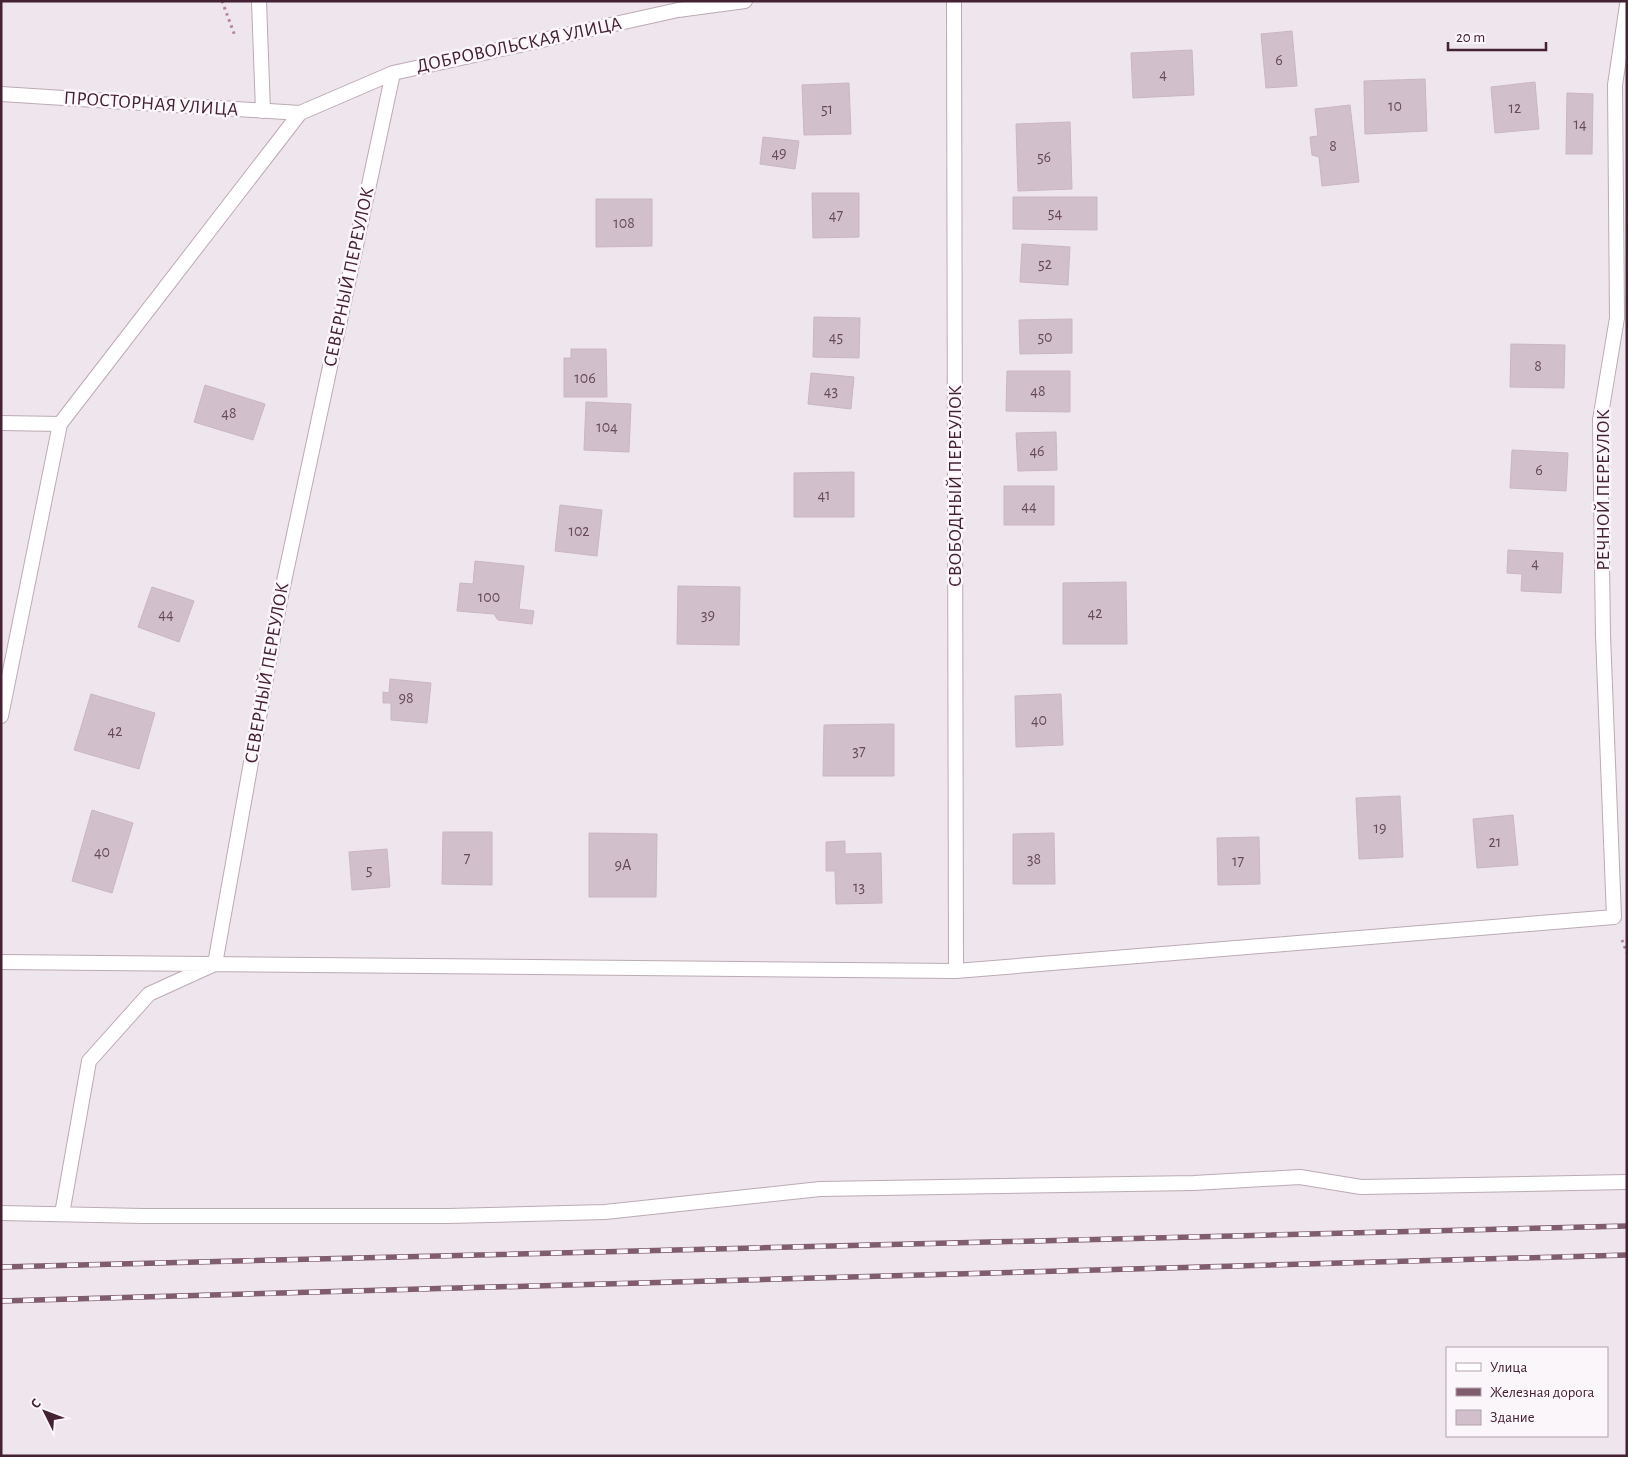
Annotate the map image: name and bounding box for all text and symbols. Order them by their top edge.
street label: ДОБРОВОЛЬСКАЯ УЛИЦА [415,14,623,76]
scale bar [1448,20,1546,52]
text: 20 m [1456,30,1485,45]
house number: 6 [1275,52,1283,68]
house number: 4 [1159,66,1167,82]
street label: ПРОСТОРНАЯ УЛИЦА [63,88,239,120]
house number: 10 [1388,98,1402,114]
house number: 12 [1509,100,1521,116]
house number: 51 [821,101,833,117]
house number: 14 [1573,116,1587,132]
house number: 8 [1329,138,1337,154]
house number: 49 [771,145,787,161]
house number: 56 [1037,149,1051,165]
street label: СЕВЕРНЫЙ ПЕРЕУЛОК [320,185,377,369]
house number: 54 [1048,205,1062,221]
house number: 47 [829,207,844,223]
house number: 108 [613,215,635,231]
house number: 52 [1038,256,1052,272]
house number: 45 [829,329,843,345]
house number: 50 [1037,329,1053,345]
house number: 8 [1534,358,1542,374]
house number: 106 [574,370,596,386]
house number: 43 [824,383,838,399]
house number: 48 [1030,383,1046,399]
street label: СВОБОДНЫЙ ПЕРЕУЛОК [945,385,965,587]
house number: 48 [221,405,237,421]
street label: РЕЧНОЙ ПЕРЕУЛОК [1593,409,1613,571]
house number: 104 [596,419,618,435]
house number: 46 [1029,443,1045,459]
house number: 6 [1535,462,1543,478]
house number: 41 [817,487,831,503]
house number: 44 [1021,498,1037,514]
house number: 102 [568,523,590,539]
house number: 4 [1531,555,1539,571]
street label: СЕВЕРНЫЙ ПЕРЕУЛОК [241,581,292,765]
house number: 100 [478,589,500,605]
house number: 42 [1088,605,1102,621]
house number: 44 [158,606,174,622]
house number: 39 [701,607,715,623]
house number: 98 [398,690,414,706]
house number: 40 [1031,712,1047,728]
house number: 42 [108,723,122,739]
house number: 37 [852,743,866,759]
house number: 19 [1373,820,1387,836]
house number: 21 [1489,834,1501,850]
house number: 40 [94,844,110,860]
house number: 7 [464,850,471,866]
house number: 38 [1027,851,1041,867]
house number: 17 [1232,853,1244,869]
house number: 9А [615,857,632,873]
house number: 5 [366,862,372,878]
house number: 13 [853,879,865,895]
legend [1446,1347,1608,1437]
text: Улица [1490,1360,1527,1375]
text: Железная дорога [1490,1385,1595,1400]
north arrow [20,1387,70,1437]
text: С [28,1396,44,1412]
text: Здание [1490,1410,1535,1425]

